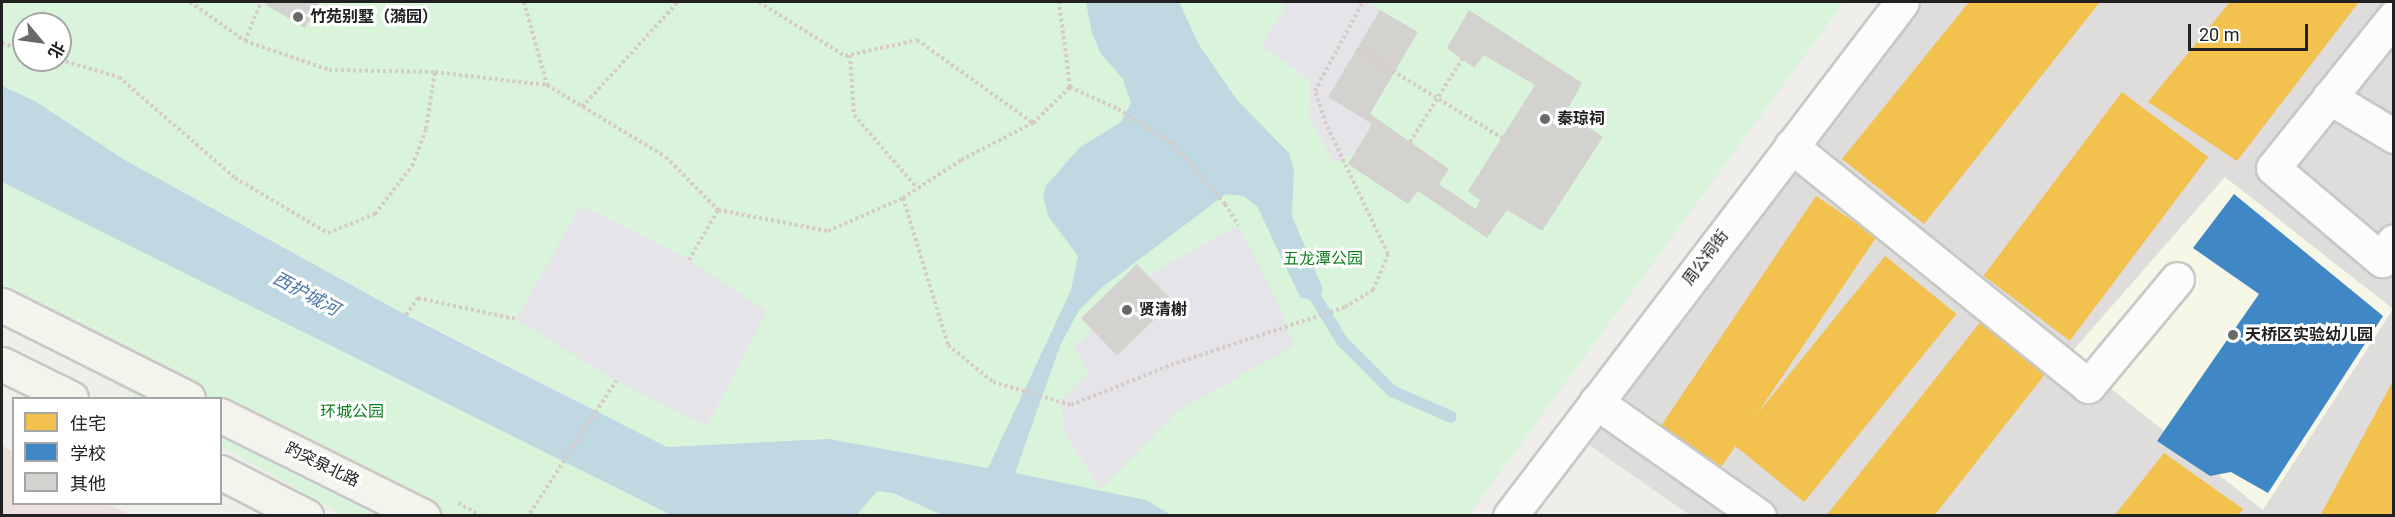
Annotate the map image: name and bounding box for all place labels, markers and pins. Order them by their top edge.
place label: 竹苑别墅（漪园） [310,7,438,27]
marker: 竹苑别墅（漪园） [291,10,305,24]
place label: 秦琼祠 [1557,109,1605,129]
marker: 秦琼祠 [1538,112,1552,126]
place label: 贤清榭 [1139,300,1187,320]
marker: 贤清榭 [1120,303,1134,317]
place label: 天桥区实验幼儿园 [2245,325,2373,345]
marker: 天桥区实验幼儿园 [2226,328,2240,342]

